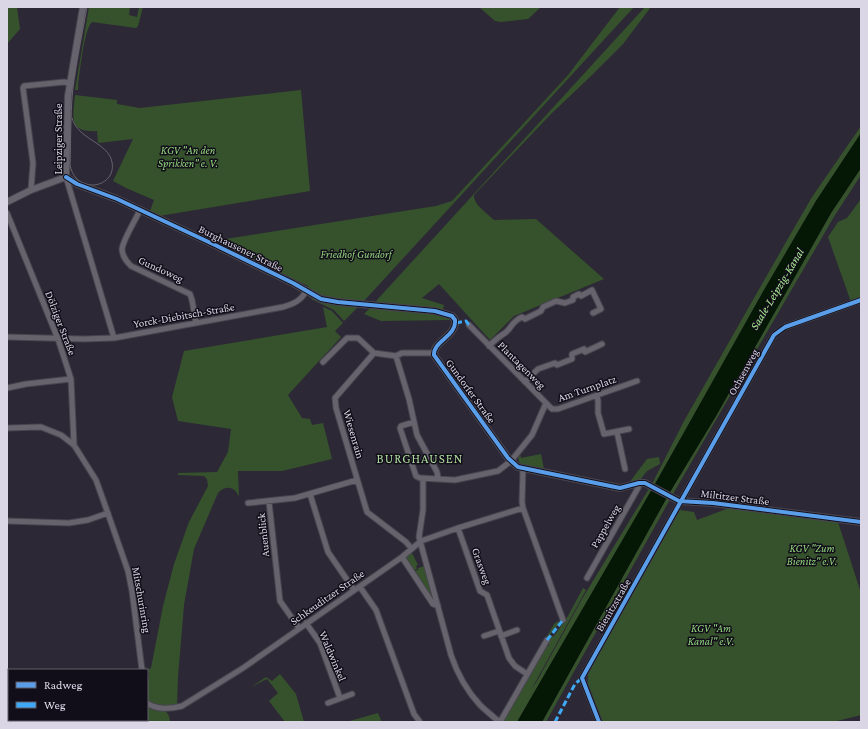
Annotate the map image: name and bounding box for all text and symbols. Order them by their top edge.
street label: Leipziger Straße [52,103,65,175]
park label: KGV "An den Sprikken" e. V. [158,144,218,170]
street label: Burghausener Straße [197,222,285,275]
water label: Saale-Leipzig-Kanal [747,245,807,332]
park label: Friedhof Gundorf [321,248,394,261]
street label: Gundoweg [136,253,186,286]
street label: Dölziger Straße [42,289,79,357]
street label: Yorck-Diebitsch-Straße [133,300,236,330]
street label: Plantagenweg [495,339,549,392]
street label: Ochsenweg [725,346,762,398]
street label: Gundorfer Straße [444,357,498,426]
street label: Am Turnplatz [556,372,618,405]
street label: Wiesenrain [341,408,367,460]
district label: BURGHAUSEN [377,451,463,466]
street label: Miltitzer Straße [700,487,770,507]
street label: Pappelweg [588,502,623,550]
street label: Auenblick [255,512,271,557]
park label: KGV "Zum Bienitz" e.V. [787,542,837,567]
street label: Grasweg [469,546,494,587]
street label: Mitschurinring [129,566,154,635]
street label: Schkeuditzer Straße [288,567,366,627]
street label: Bienitzstraße [593,577,633,633]
park label: KGV "Am Kanal" e.V. [688,622,734,647]
street label: Waldwinkel [317,629,349,683]
legend [8,669,148,721]
text: Radweg [44,678,82,692]
text: Weg [44,698,66,712]

